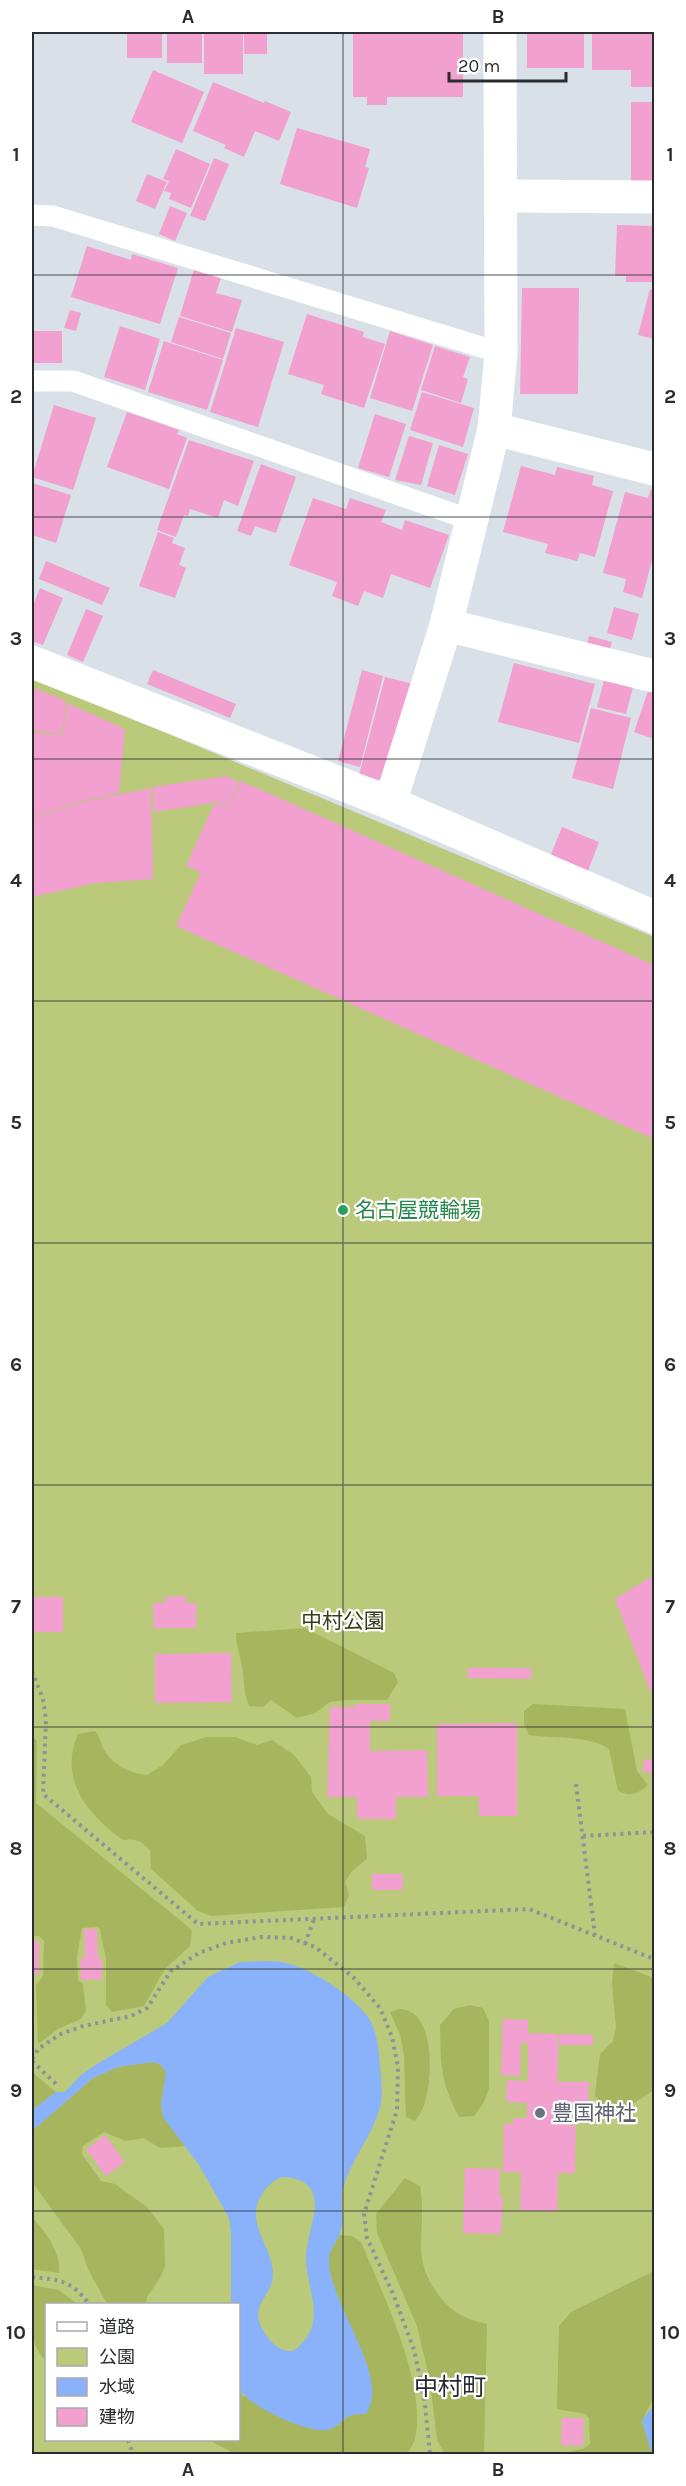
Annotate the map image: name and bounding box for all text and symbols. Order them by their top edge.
text: A [182,5,195,28]
text: B [492,5,504,28]
scale bar [449,45,566,83]
text: 20 m [458,55,500,77]
text: 1 [12,143,20,166]
text: 1 [666,143,674,166]
text: 2 [10,385,22,408]
text: 2 [664,385,676,408]
text: 3 [10,627,22,650]
text: 3 [664,627,676,650]
text: 4 [10,869,22,892]
text: 4 [664,869,676,892]
text: 5 [10,1111,22,1134]
text: 5 [664,1111,676,1134]
place label: 名古屋競輪場 [355,1198,481,1222]
marker: 名古屋競輪場 [336,1203,350,1217]
text: 6 [10,1353,22,1376]
text: 6 [664,1353,676,1376]
text: 7 [11,1595,21,1618]
text: 7 [665,1595,675,1618]
park label: 中村公園 [301,1609,385,1633]
text: 8 [10,1837,22,1860]
text: 8 [664,1837,676,1860]
text: 9 [10,2079,22,2102]
text: 9 [664,2079,676,2102]
place label: 豊国神社 [552,2101,636,2125]
marker: 豊国神社 [533,2106,547,2120]
legend [45,2303,240,2441]
text: 道路 [99,2316,135,2338]
text: 10 [6,2321,26,2344]
text: 10 [660,2321,680,2344]
text: 公園 [99,2346,135,2368]
district label: 中村町 [414,2373,486,2401]
text: 水域 [99,2376,135,2398]
text: 建物 [99,2406,135,2428]
text: A [182,2458,195,2481]
text: B [492,2458,504,2481]

